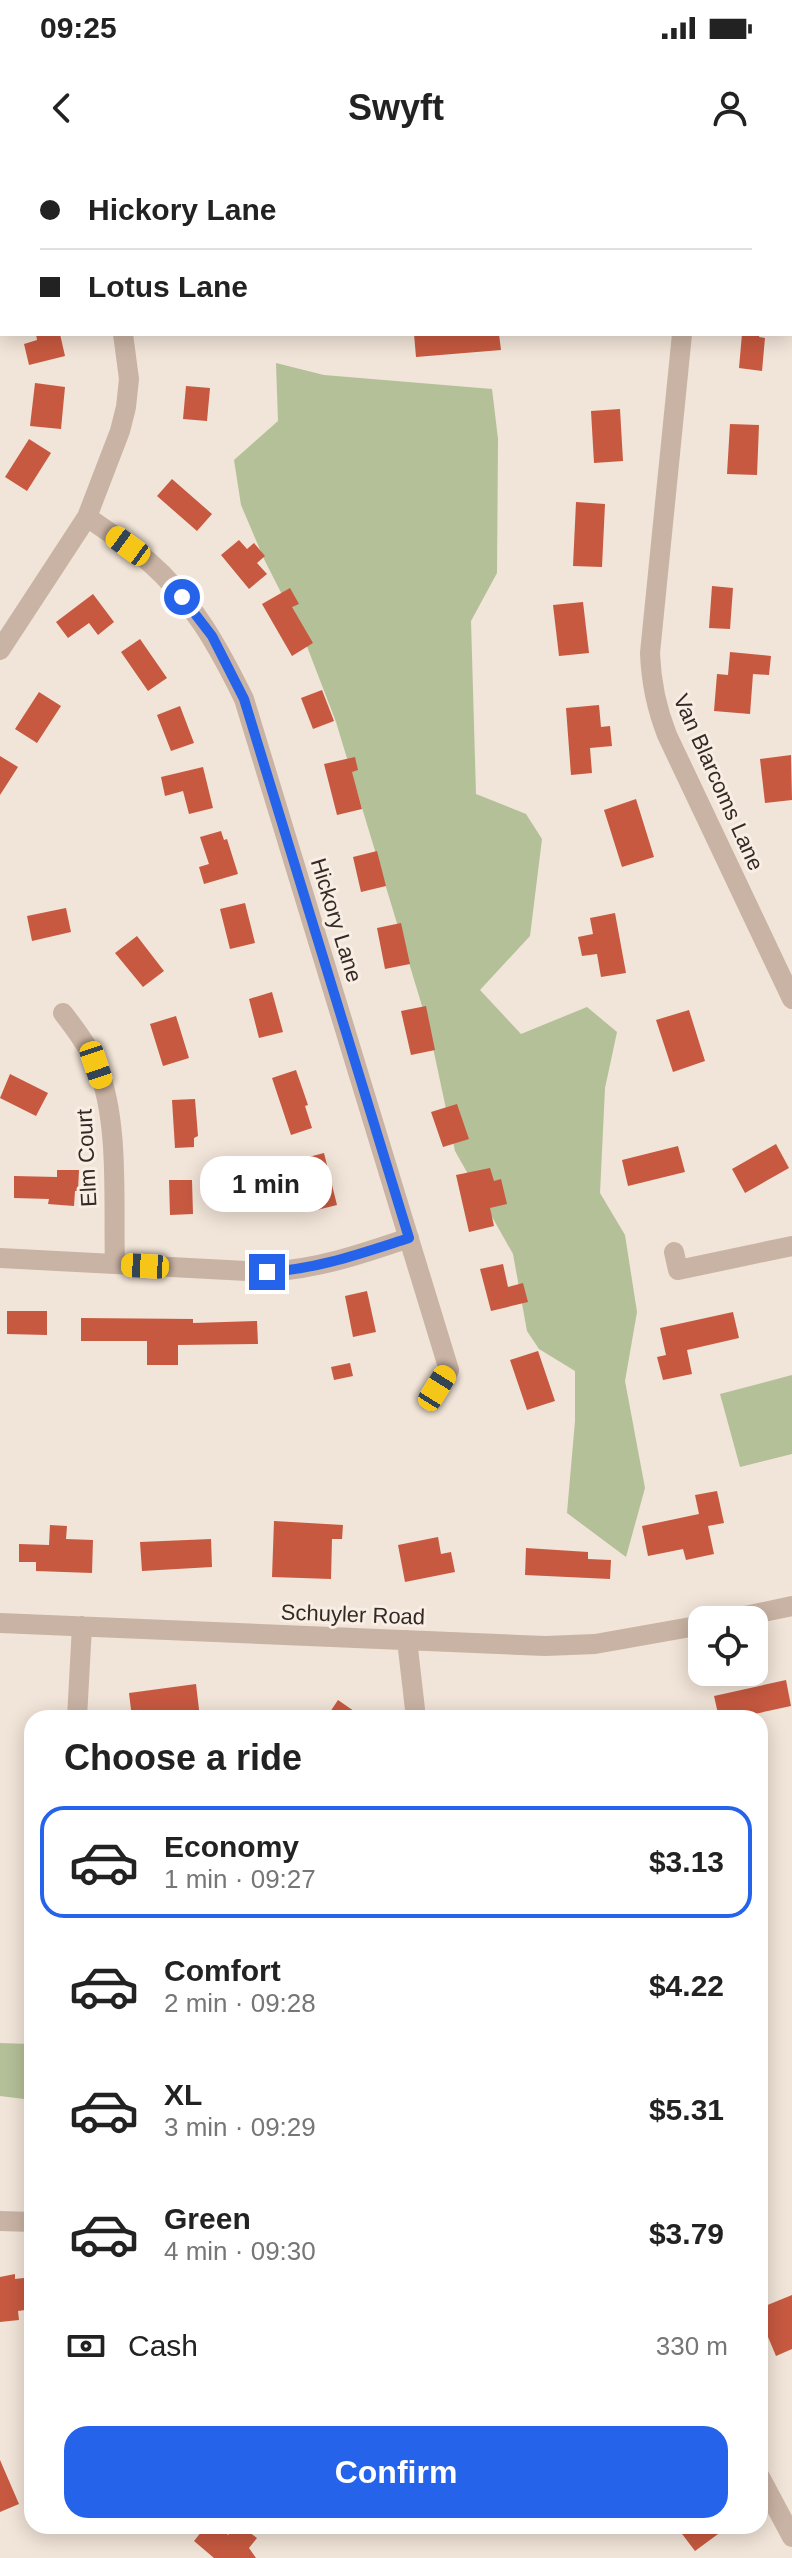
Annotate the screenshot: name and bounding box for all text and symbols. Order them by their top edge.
text: 09:25 [40,11,117,44]
icon: back [40,86,84,130]
icon: person [708,86,752,130]
text: Swyft [348,87,444,128]
text: Hickory Lane [88,193,276,226]
text: Lotus Lane [88,270,248,303]
car [102,522,154,570]
route start [164,579,200,615]
street label: Van Blarcoms Lane [668,690,769,874]
street label: Hickory Lane [306,855,367,985]
car [77,1038,115,1092]
street label: Elm Court [71,1108,102,1207]
callout: 1 min [201,1156,333,1212]
text: 1 min [232,1169,300,1199]
car [120,1253,170,1279]
route end [249,1254,285,1290]
car [414,1361,460,1415]
street label: Schuyler Road [280,1599,426,1630]
map controls [688,1606,768,1686]
button: locate [688,1606,768,1686]
text: Choose a ride [64,1737,302,1778]
icon: car [68,1826,140,1898]
text: Economy [164,1830,299,1863]
text: $3.13 [649,1845,724,1878]
text: 1 min · 09:27 [164,1864,316,1894]
icon: car [68,1950,140,2022]
text: Comfort [164,1954,281,1987]
text: $4.22 [649,1969,724,2002]
text: 2 min · 09:28 [164,1988,316,2018]
icon: car [68,2074,140,2146]
text: XL [164,2078,202,2111]
text: $5.31 [649,2093,724,2126]
text: 3 min · 09:29 [164,2112,316,2142]
icon: car [68,2198,140,2270]
text: Green [164,2202,251,2235]
text: $3.79 [649,2217,724,2250]
text: 4 min · 09:30 [164,2236,316,2266]
icon: cash [64,2324,108,2368]
text: Cash [128,2329,198,2362]
text: 330 m [656,2331,728,2361]
button: Confirm [64,2426,728,2518]

